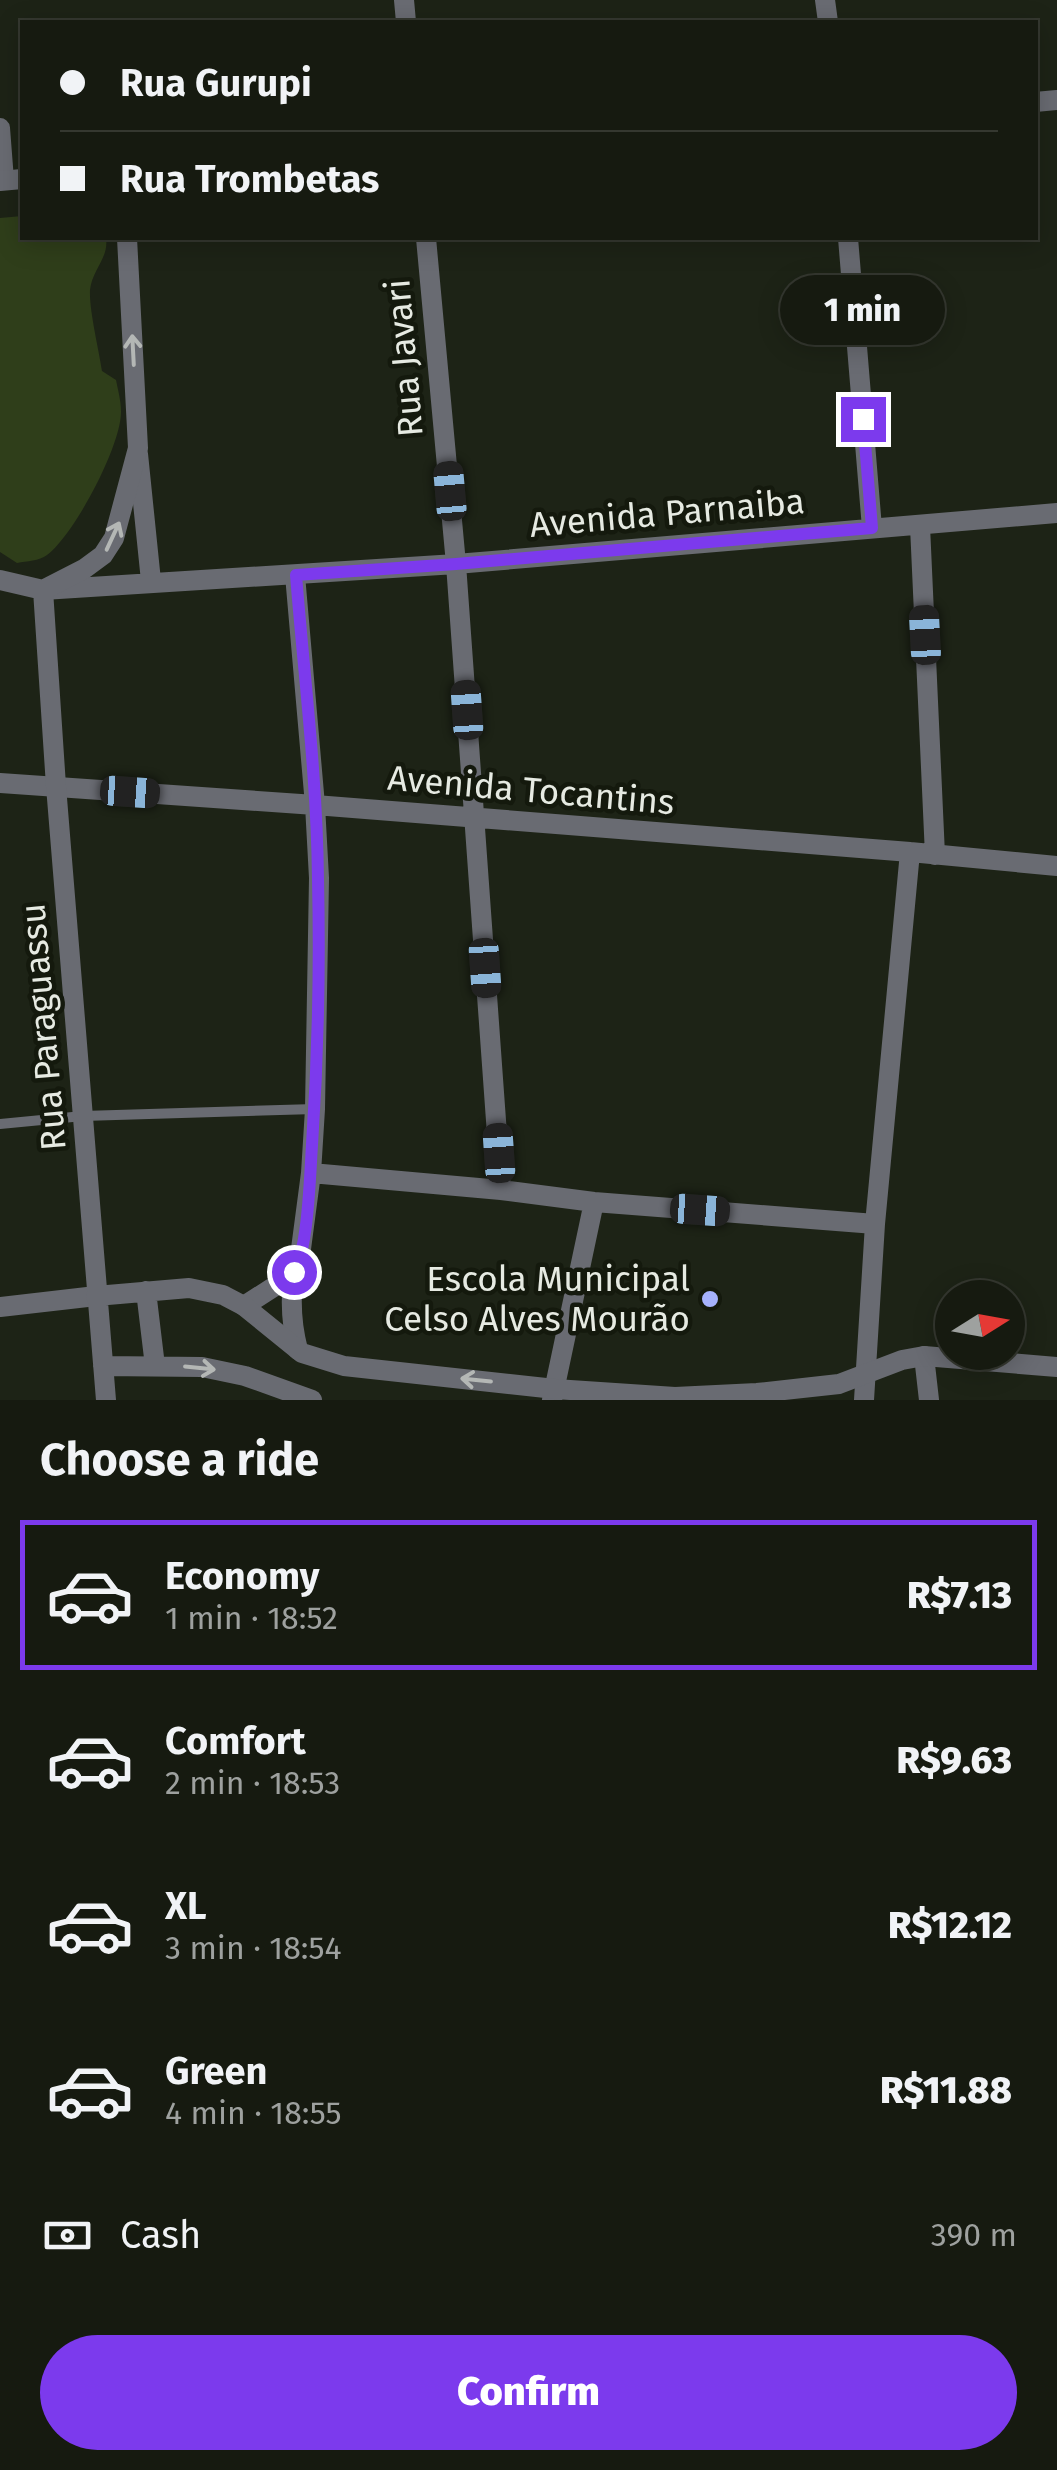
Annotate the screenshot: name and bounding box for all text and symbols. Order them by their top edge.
text: Rua Gurupi [120,60,312,106]
text: Rua Trombetas [120,156,379,202]
callout: 1 min [780,274,946,344]
street label: Rua Javari [376,277,432,439]
text: 1 min [824,291,901,329]
one-way arrow [123,335,142,367]
route end [841,397,886,442]
car [432,460,468,522]
street label: Avenida Parnaiba [528,480,806,546]
one-way arrow [104,521,123,551]
car [908,604,942,666]
car [450,679,484,741]
street label: Avenida Tocantins [386,757,676,823]
car [99,775,161,809]
street label: Rua Paraguassu [11,902,75,1152]
car [468,937,502,999]
car [482,1122,516,1184]
car [669,1193,731,1227]
route start [272,1250,317,1295]
place label: Escola Municipal Celso Alves Mourão [384,1258,690,1340]
north arrow [935,1280,1025,1370]
map controls [935,1280,1025,1370]
marker: Escola Municipal Celso Alves Mourão [699,1288,721,1310]
one-way arrow [184,1359,216,1378]
one-way arrow [461,1370,493,1389]
text: Choose a ride [40,1433,319,1487]
icon: car [45,1550,135,1640]
text: Economy [165,1553,320,1599]
text: R$7.13 [907,1572,1012,1618]
text: 1 min · 18:52 [165,1599,338,1637]
icon: car [45,1715,135,1805]
text: Comfort [165,1718,306,1764]
text: R$9.63 [896,1737,1012,1783]
text: 2 min · 18:53 [165,1764,340,1802]
icon: car [45,1880,135,1970]
text: XL [165,1883,207,1929]
text: R$12.12 [888,1902,1012,1948]
text: 3 min · 18:54 [165,1929,342,1967]
icon: car [45,2045,135,2135]
text: Green [165,2048,268,2094]
text: R$11.88 [880,2067,1012,2113]
text: 4 min · 18:55 [165,2094,342,2132]
icon: cash [40,2208,95,2263]
text: Cash [120,2212,201,2258]
text: 390 m [931,2216,1017,2254]
button: Confirm [40,2335,1017,2450]

